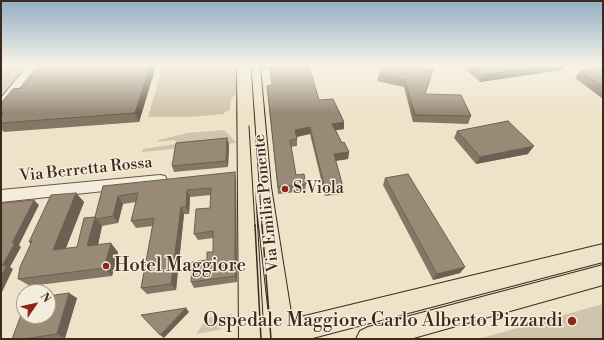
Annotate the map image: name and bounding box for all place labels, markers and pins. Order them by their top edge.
place label: S.Viola [293,179,344,199]
marker: S.Viola [280,184,290,194]
place label: Hotel Maggiore [114,255,246,277]
marker: Hotel Maggiore [101,261,111,271]
place label: Ospedale Maggiore Carlo Alberto Pizzardi [203,310,563,332]
marker: Ospedale Maggiore Carlo Alberto Pizzardi [566,315,578,327]

